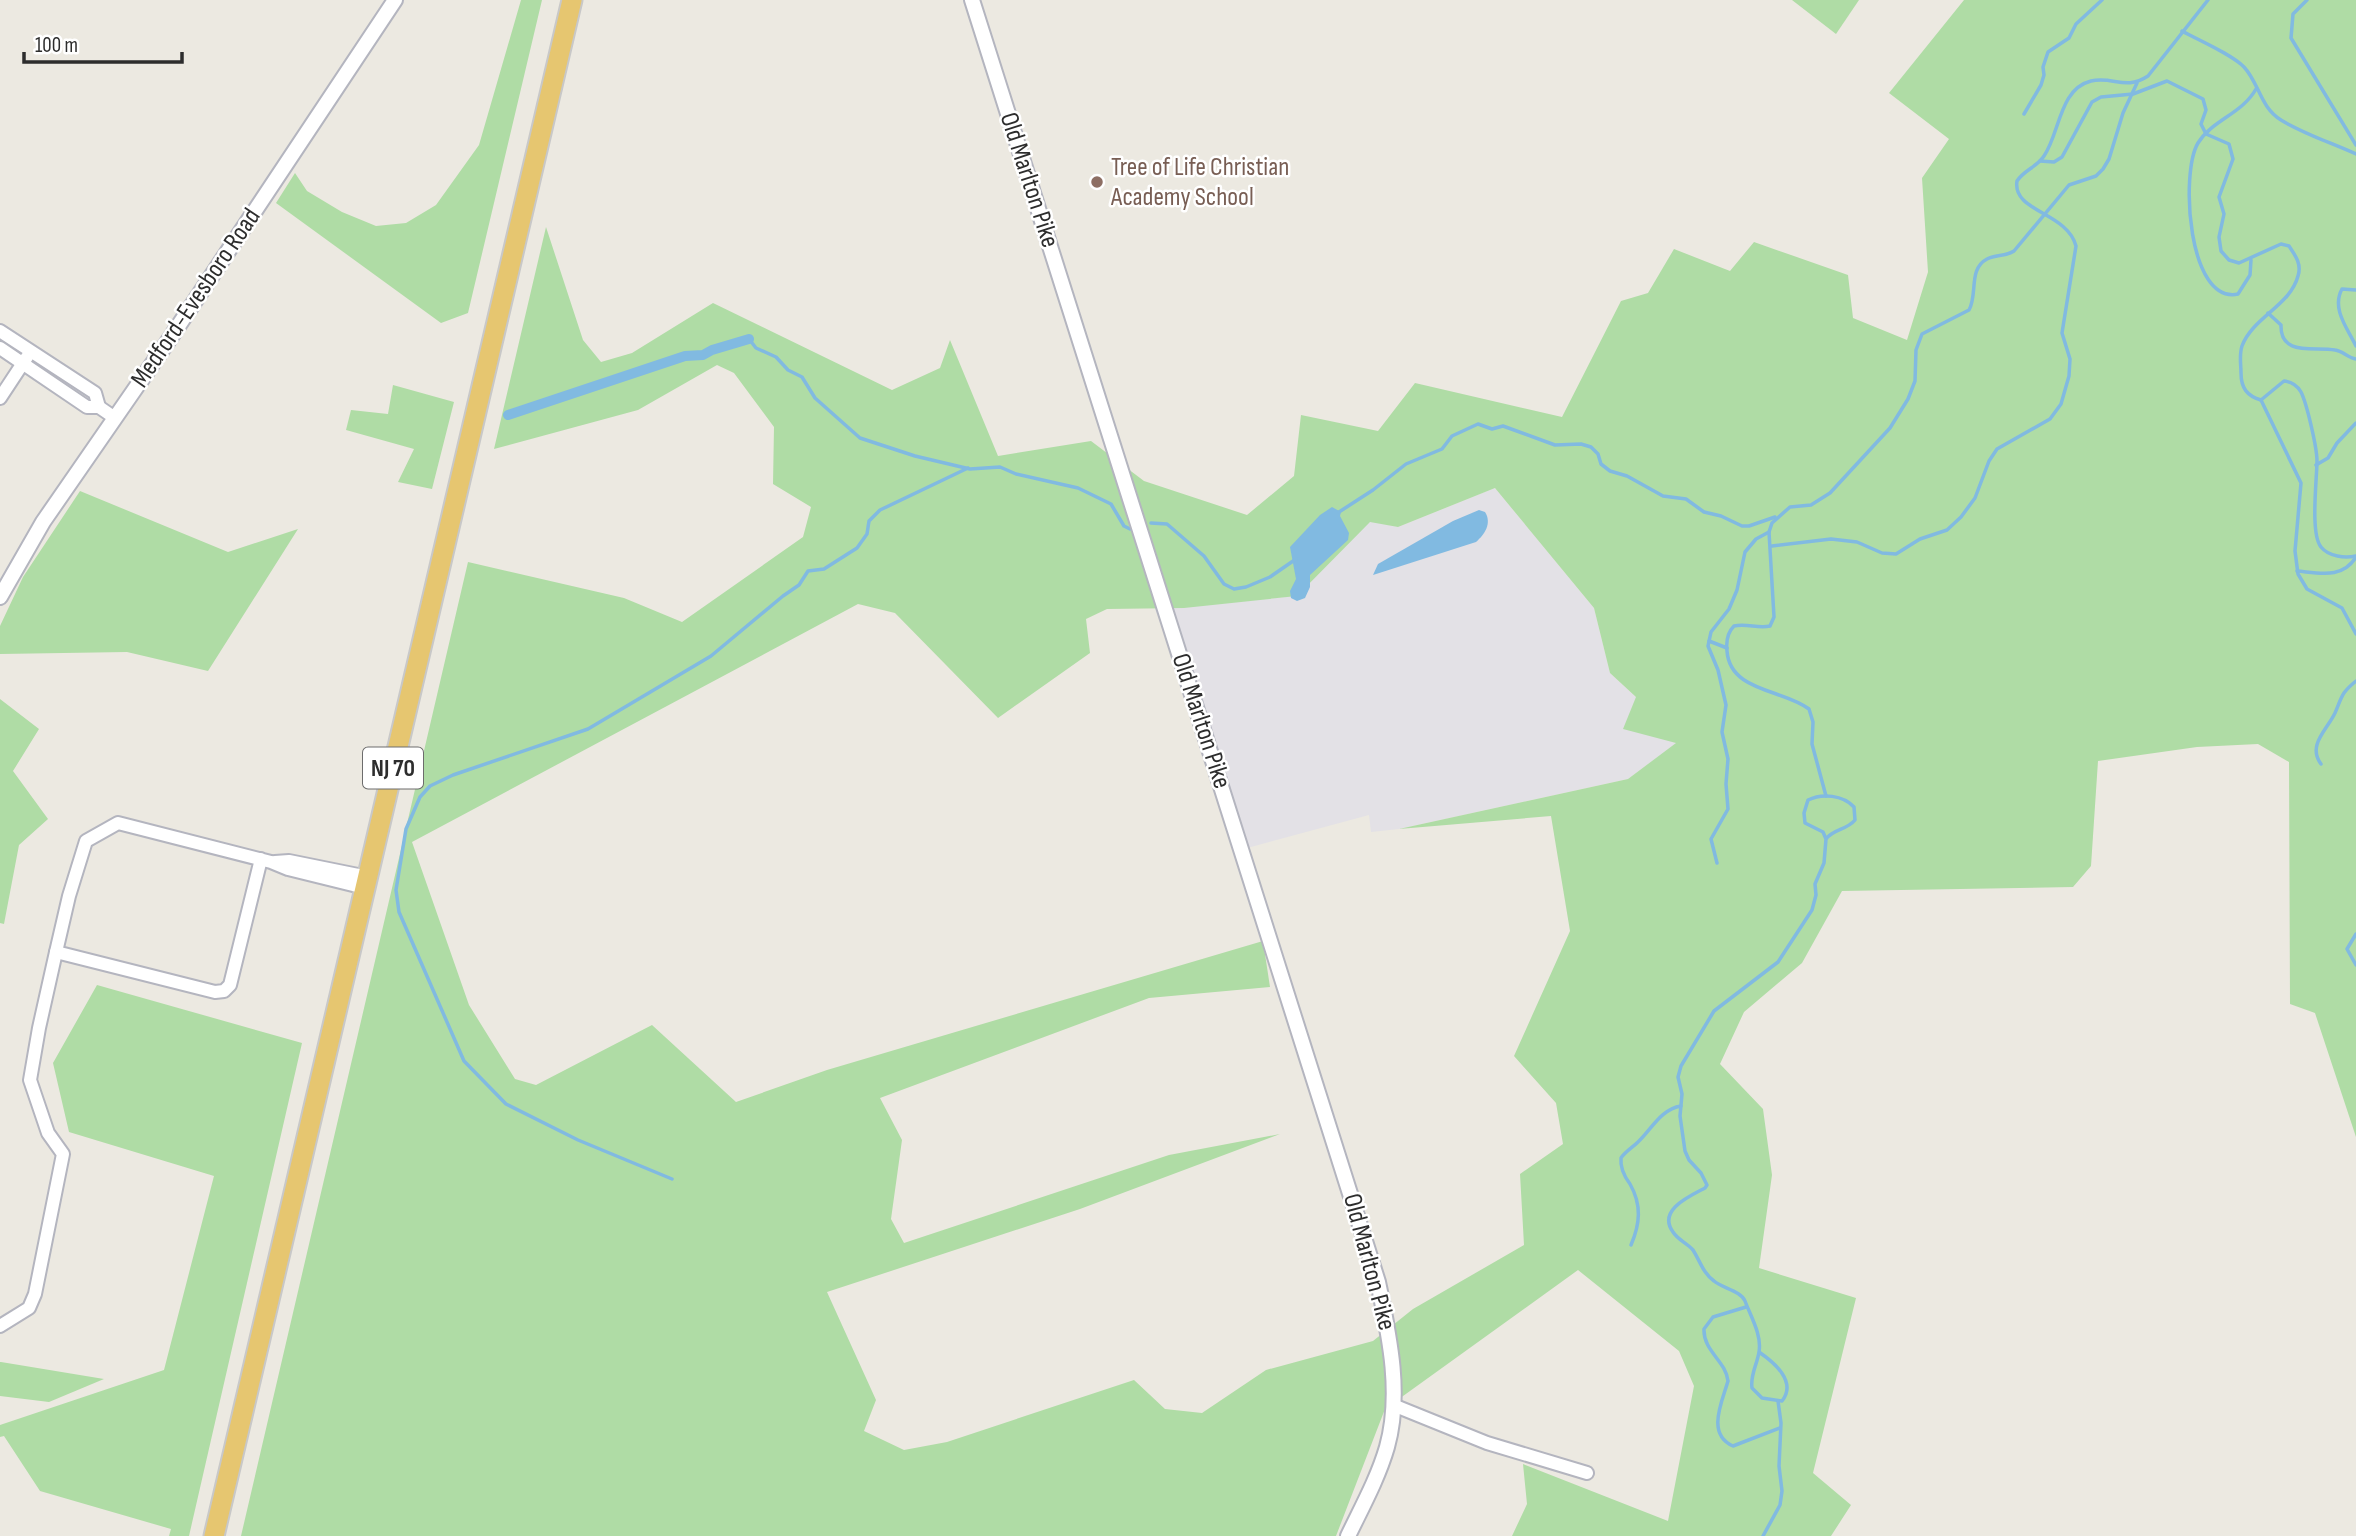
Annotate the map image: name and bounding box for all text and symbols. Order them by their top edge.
scale bar [24,21,182,65]
text: 100 m [35,33,78,58]
street label: Old Marlton Pike [993,109,1065,251]
place label: Tree of Life Christian Academy School [1110,152,1289,213]
marker: Tree of Life Christian Academy School [1089,174,1105,190]
street label: Medford-Evesboro Road [125,203,267,393]
street label: Old Marlton Pike [1165,650,1237,792]
road number: NJ 70 [363,748,423,788]
street label: Old Marlton Pike [1336,1190,1402,1334]

